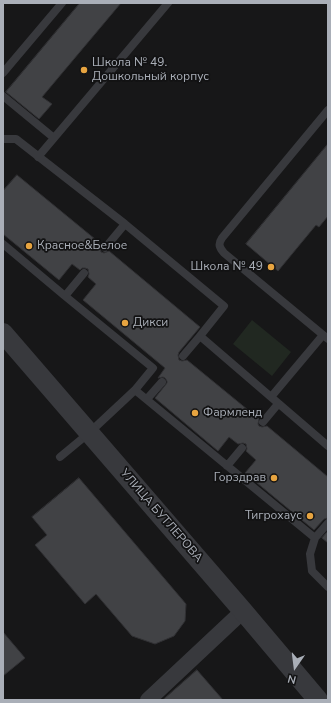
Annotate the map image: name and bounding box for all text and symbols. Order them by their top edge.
place label: Школа № 49. Дошкольный корпус [92,56,209,84]
marker: Школа № 49. Дошкольный корпус [79,65,89,75]
place label: Красное&Белое [37,239,127,253]
marker: Красное&Белое [24,241,34,251]
place label: Школа № 49 [191,260,263,274]
marker: Школа № 49 [266,262,276,272]
place label: Дикси [133,316,168,330]
marker: Дикси [120,318,130,328]
place label: Фармленд [203,406,262,420]
marker: Фармленд [190,408,200,418]
street label: УЛИЦА БУТЛЕРОВА [117,466,205,566]
place label: Горздрав [214,471,266,485]
marker: Горздрав [269,473,279,483]
place label: Тигрохаус [245,509,302,523]
marker: Тигрохаус [305,511,315,521]
north arrow [275,647,315,687]
text: N [286,671,298,687]

